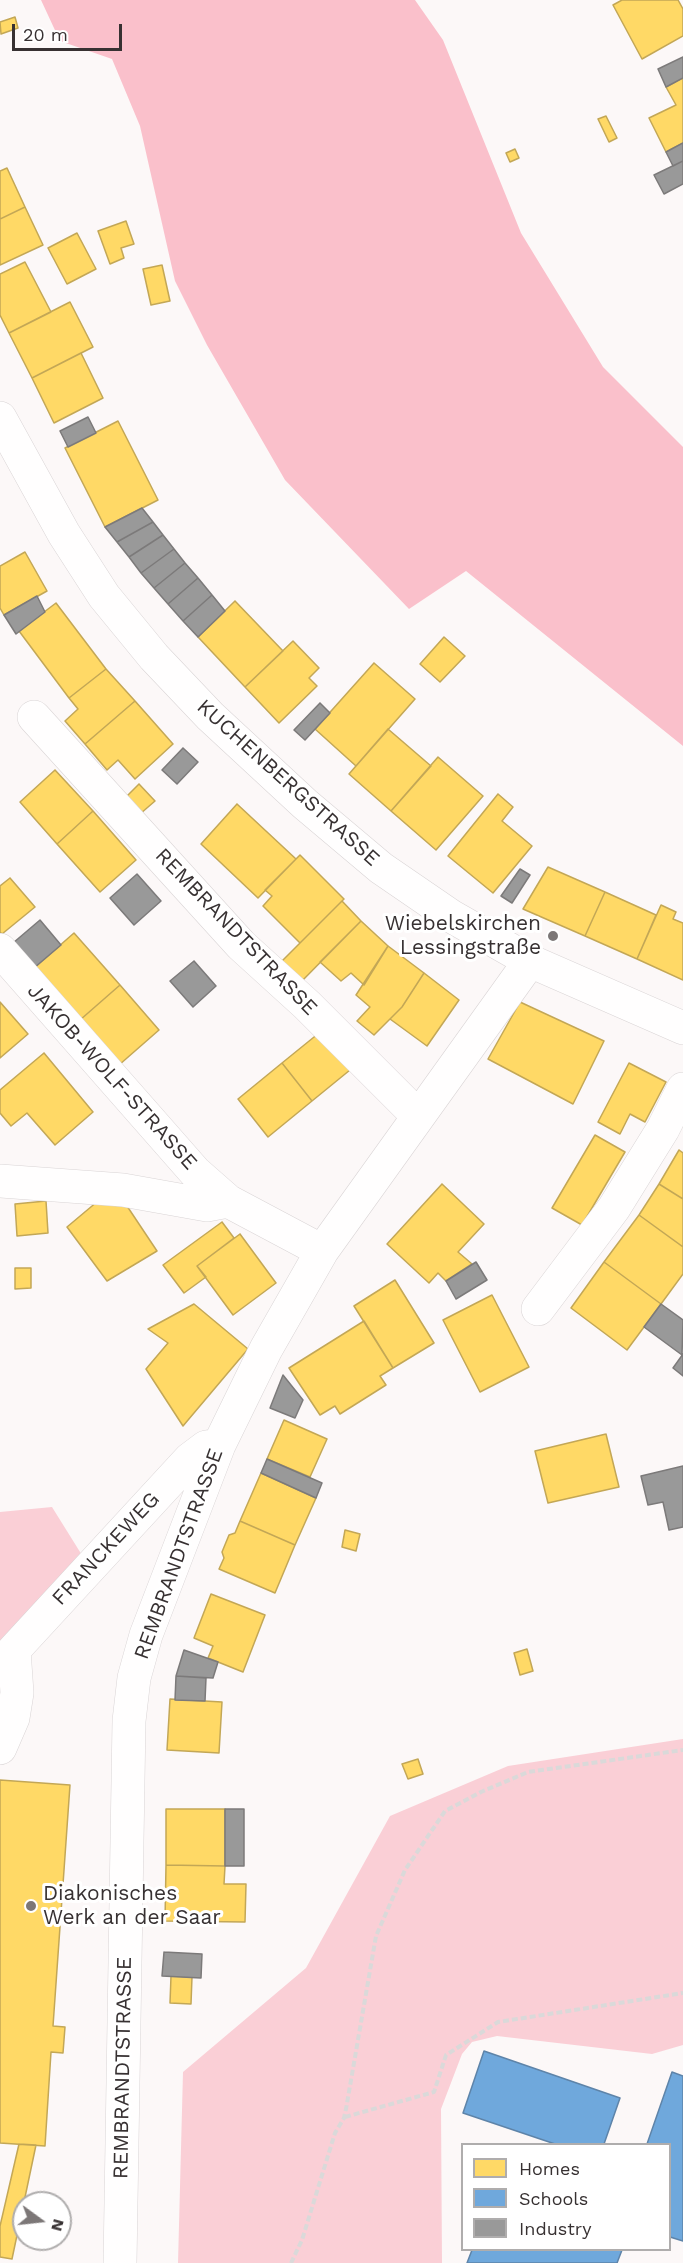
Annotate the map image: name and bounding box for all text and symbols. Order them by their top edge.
scale bar [15,12,124,50]
text: 20 m [23,24,68,45]
street label: KUCHENBERGSTRASSE [192,694,384,872]
street label: REMBRANDTSTRASSE [150,843,322,1021]
place label: Wiebelskirchen Lessingstraße [385,911,541,961]
marker: Wiebelskirchen Lessingstraße [546,929,560,943]
street label: JAKOB-WOLF-STRASSE [22,979,202,1175]
street label: REMBRANDTSTRASSE [129,1445,229,1663]
street label: FRANCKEWEG [47,1487,165,1611]
place label: Diakonisches Werk an der Saar [43,1881,221,1931]
marker: Diakonisches Werk an der Saar [24,1899,38,1913]
street label: REMBRANDTSTRASSE [108,1957,138,2179]
legend [461,2143,671,2251]
text: Homes [519,2158,580,2179]
text: Schools [519,2188,588,2209]
north arrow [12,2191,72,2251]
text: N [47,2217,69,2233]
text: Industry [519,2218,591,2239]

